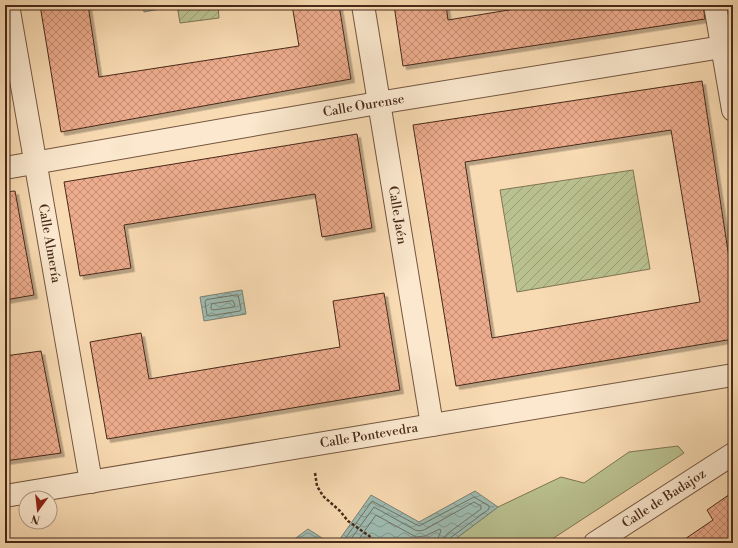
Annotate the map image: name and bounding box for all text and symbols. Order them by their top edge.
street label: Calle Ourense [322,91,406,120]
street label: Calle Jaén [385,185,410,246]
street label: Calle Almería [35,203,64,285]
street label: Calle Pontevedra [319,419,420,452]
street label: Calle de Badajoz [619,466,709,531]
north arrow [18,490,58,530]
text: N [29,511,42,527]

